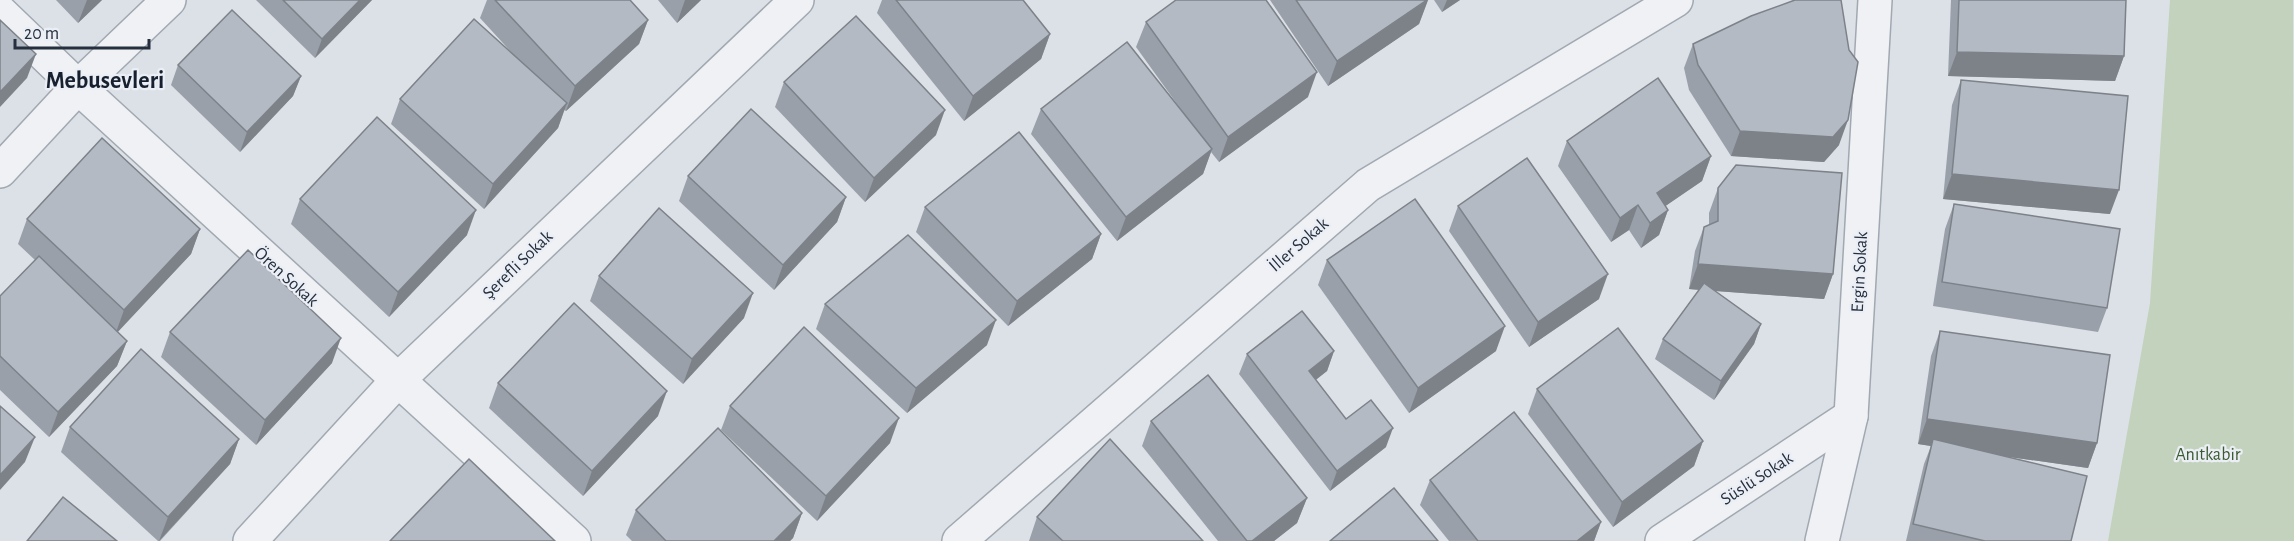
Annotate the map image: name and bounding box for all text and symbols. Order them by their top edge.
scale bar [15,12,148,50]
text: 20 m [24,25,59,43]
district label: Mebusevleri [46,69,164,93]
street label: İller Sokak [1265,213,1333,275]
street label: Şerefli Sokak [480,227,557,303]
street label: Ergin Sokak [1849,230,1871,313]
street label: Ören Sokak [251,242,323,311]
park label: Anıtkabir [2175,446,2241,464]
street label: Süslü Sokak [1718,449,1797,509]

